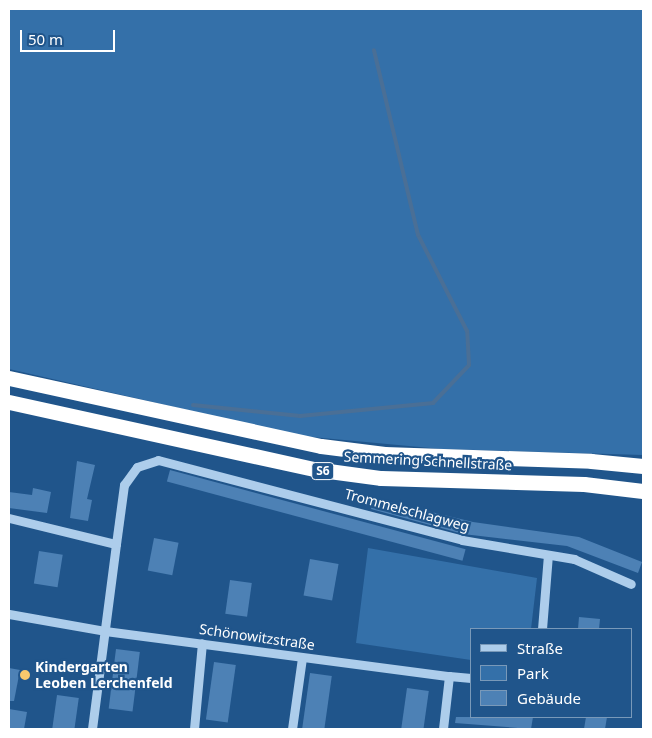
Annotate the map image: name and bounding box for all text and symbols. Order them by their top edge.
scale bar [22,20,118,52]
text: 50 m [28,29,63,49]
street label: Semmering Schnellstraße [343,448,513,474]
road number: S6 [310,462,336,481]
street label: Trommelschlagweg [343,485,471,535]
street label: Schönowitzstraße [198,621,316,653]
legend [470,628,632,718]
text: Straße [517,638,563,658]
place label: Kindergarten Leoben Lerchenfeld [35,659,173,692]
text: Park [517,663,549,683]
marker: Kindergarten Leoben Lerchenfeld [19,669,31,681]
text: Gebäude [517,688,581,708]

